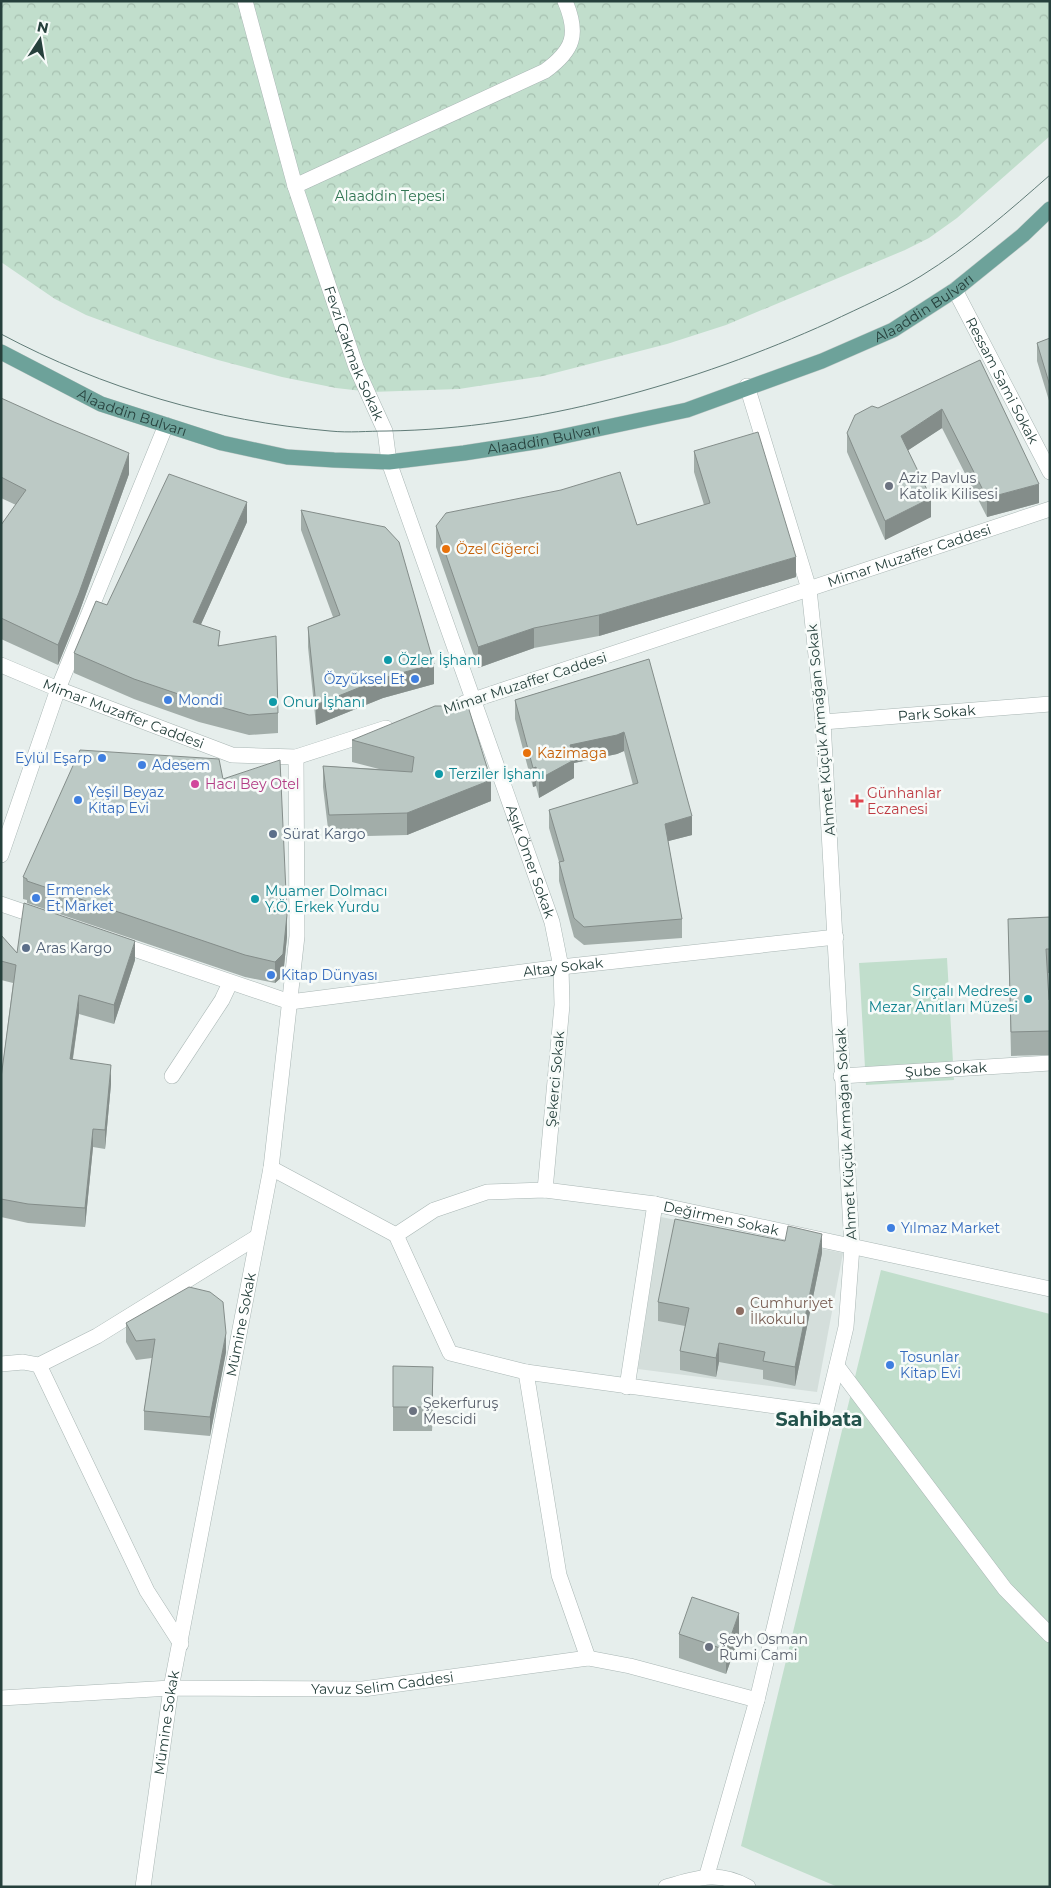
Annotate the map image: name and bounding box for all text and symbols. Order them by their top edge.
north arrow [15,15,65,65]
text: N [35,17,50,37]
park label: Alaaddin Tepesi [335,187,445,205]
street label: Alaaddin Bulvarı [871,270,977,346]
street label: Fevzi Çakmak Sokak [320,284,388,424]
street label: Ressam Sami Sokak [962,314,1043,447]
street label: Alaaddin Bulvarı [75,384,189,440]
street label: Alaaddin Bulvarı [486,420,602,458]
place label: Aziz Pavlus Katolik Kilisesi [899,469,998,503]
marker: Aziz Pavlus Katolik Kilisesi [883,480,895,492]
street label: Mimar Muzaffer Caddesi [825,520,993,591]
place label: Özel Ciğerci [456,540,539,558]
marker: Özel Ciğerci [440,543,452,555]
street label: Ahmet Küçük Armağan Sokak [803,623,839,837]
street label: Mimar Muzaffer Caddesi [441,648,609,718]
place label: Özler İşhanı [398,651,480,669]
marker: Özler İşhanı [382,654,394,666]
place label: Özyüksel Et [324,670,405,688]
marker: Özyüksel Et [409,673,421,685]
street label: Mimar Muzaffer Caddesi [40,675,207,753]
place label: Mondi [178,691,223,709]
place label: Onur İşhanı [283,693,365,711]
marker: Mondi [162,694,174,706]
marker: Onur İşhanı [267,696,279,708]
street label: Park Sokak [897,701,977,725]
place label: Kazimaga [537,744,607,762]
marker: Kazimaga [521,747,533,759]
place label: Eylül Eşarp [15,749,92,767]
marker: Eylül Eşarp [96,752,108,764]
place label: Adesem [152,756,210,774]
marker: Adesem [136,759,148,771]
place label: Terziler İşhanı [449,765,545,783]
marker: Terziler İşhanı [433,768,445,780]
place label: Hacı Bey Otel [205,775,300,793]
marker: Hacı Bey Otel [189,778,201,790]
place label: Yeşil Beyaz Kitap Evi [88,783,164,817]
place label: Günhanlar Eczanesi [867,784,942,818]
marker: Yeşil Beyaz Kitap Evi [72,794,84,806]
marker: Günhanlar Eczanesi [851,795,863,807]
street label: Aşık Ömer Sokak [502,802,559,921]
place label: Sürat Kargo [283,825,366,843]
marker: Sürat Kargo [267,828,279,840]
place label: Ermenek Et Market [46,881,114,915]
place label: Muamer Dolmacı Y.Ö. Erkek Yurdu [265,882,388,916]
marker: Ermenek Et Market [30,892,42,904]
marker: Muamer Dolmacı Y.Ö. Erkek Yurdu [249,893,261,905]
place label: Aras Kargo [36,939,112,957]
marker: Aras Kargo [20,942,32,954]
street label: Altay Sokak [522,953,605,981]
place label: Kitap Dünyası [281,966,378,984]
marker: Kitap Dünyası [265,969,277,981]
place label: Sırçalı Medrese Mezar Anıtları Müzesi [869,982,1018,1016]
marker: Sırçalı Medrese Mezar Anıtları Müzesi [1022,993,1034,1005]
street label: Ahmet Küçük Armağan Sokak [831,1027,861,1241]
street label: Şekerci Sokak [542,1030,568,1128]
street label: Şube Sokak [904,1058,988,1081]
street label: Değirmen Sokak [662,1197,781,1240]
place label: Yılmaz Market [901,1219,1000,1237]
marker: Yılmaz Market [885,1222,897,1234]
street label: Mümine Sokak [222,1271,260,1378]
place label: Cumhuriyet İlkokulu [750,1294,834,1328]
marker: Cumhuriyet İlkokulu [734,1305,746,1317]
place label: Tosunlar Kitap Evi [900,1348,961,1382]
marker: Tosunlar Kitap Evi [884,1359,896,1371]
place label: Şekerfuruş Mescidi [423,1394,498,1428]
marker: Şekerfuruş Mescidi [407,1405,419,1417]
district label: Sahibata [776,1408,863,1431]
place label: Şeyh Osman Rumi Cami [719,1630,808,1664]
marker: Şeyh Osman Rumi Cami [703,1641,715,1653]
street label: Mümine Sokak [150,1668,183,1776]
street label: Yavuz Selim Caddesi [311,1668,455,1698]

